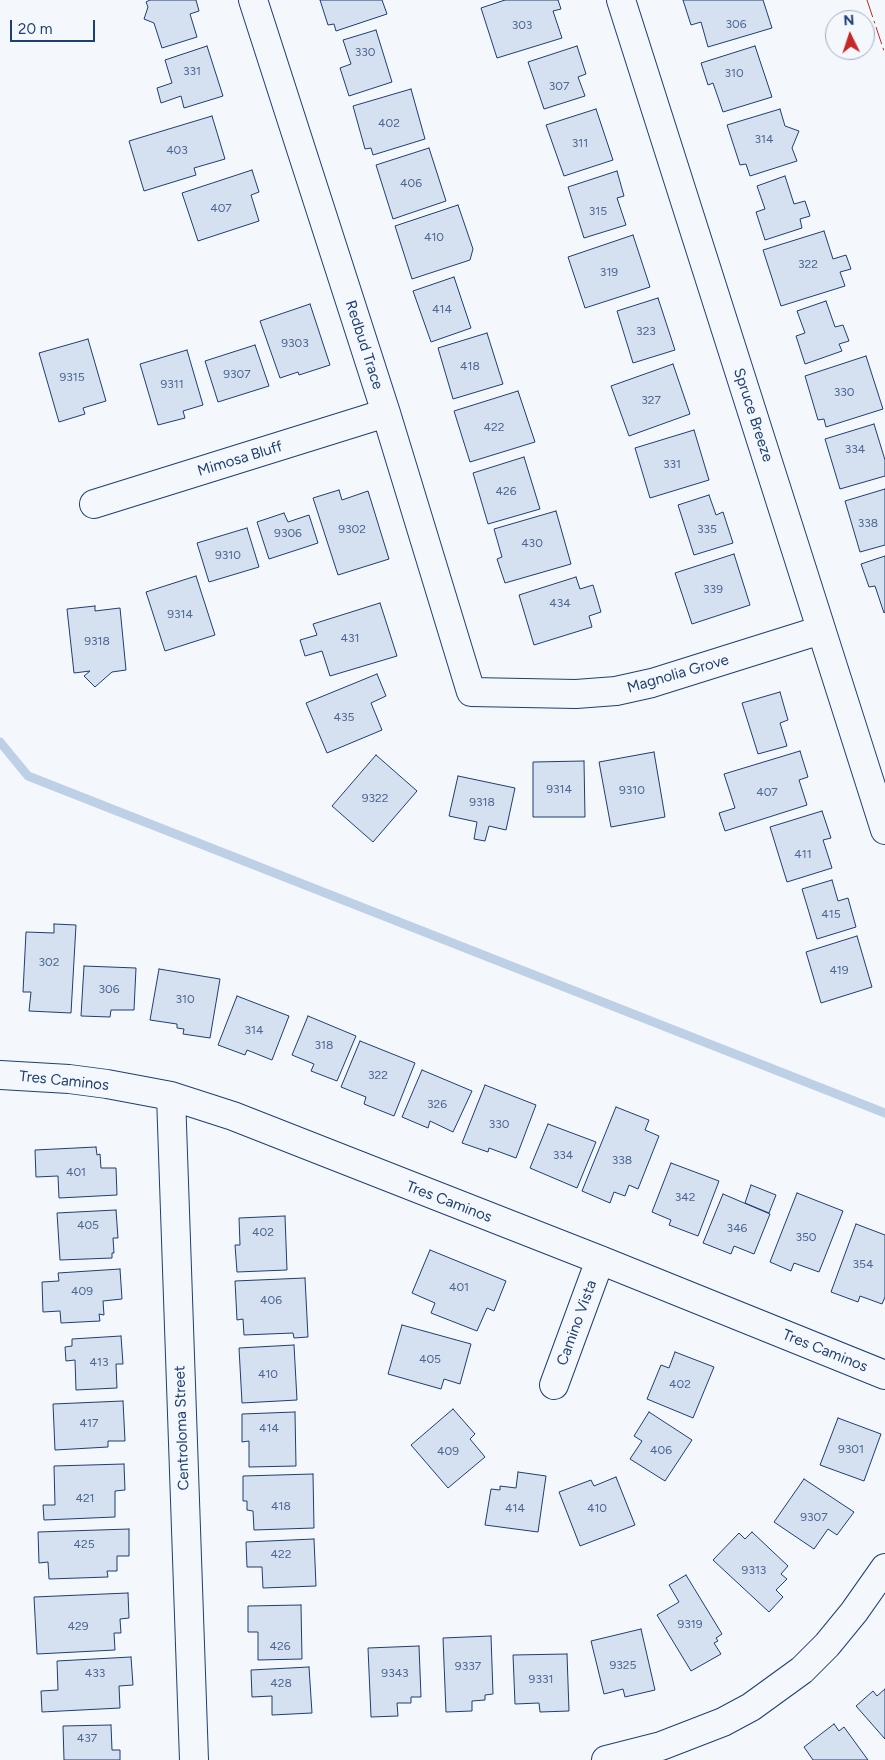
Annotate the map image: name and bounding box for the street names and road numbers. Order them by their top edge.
street label: Redbud Trace [341,298,387,392]
street label: Spruce Breeze [729,366,777,464]
street label: Mimosa Bluff [195,438,285,480]
street label: Magnolia Grove [625,651,731,697]
street label: Tres Caminos [18,1067,110,1095]
street label: Tres Caminos [404,1177,494,1227]
street label: Camino Vista [553,1278,601,1368]
street label: Tres Caminos [780,1326,870,1376]
street label: Centroloma Street [171,1365,193,1491]

